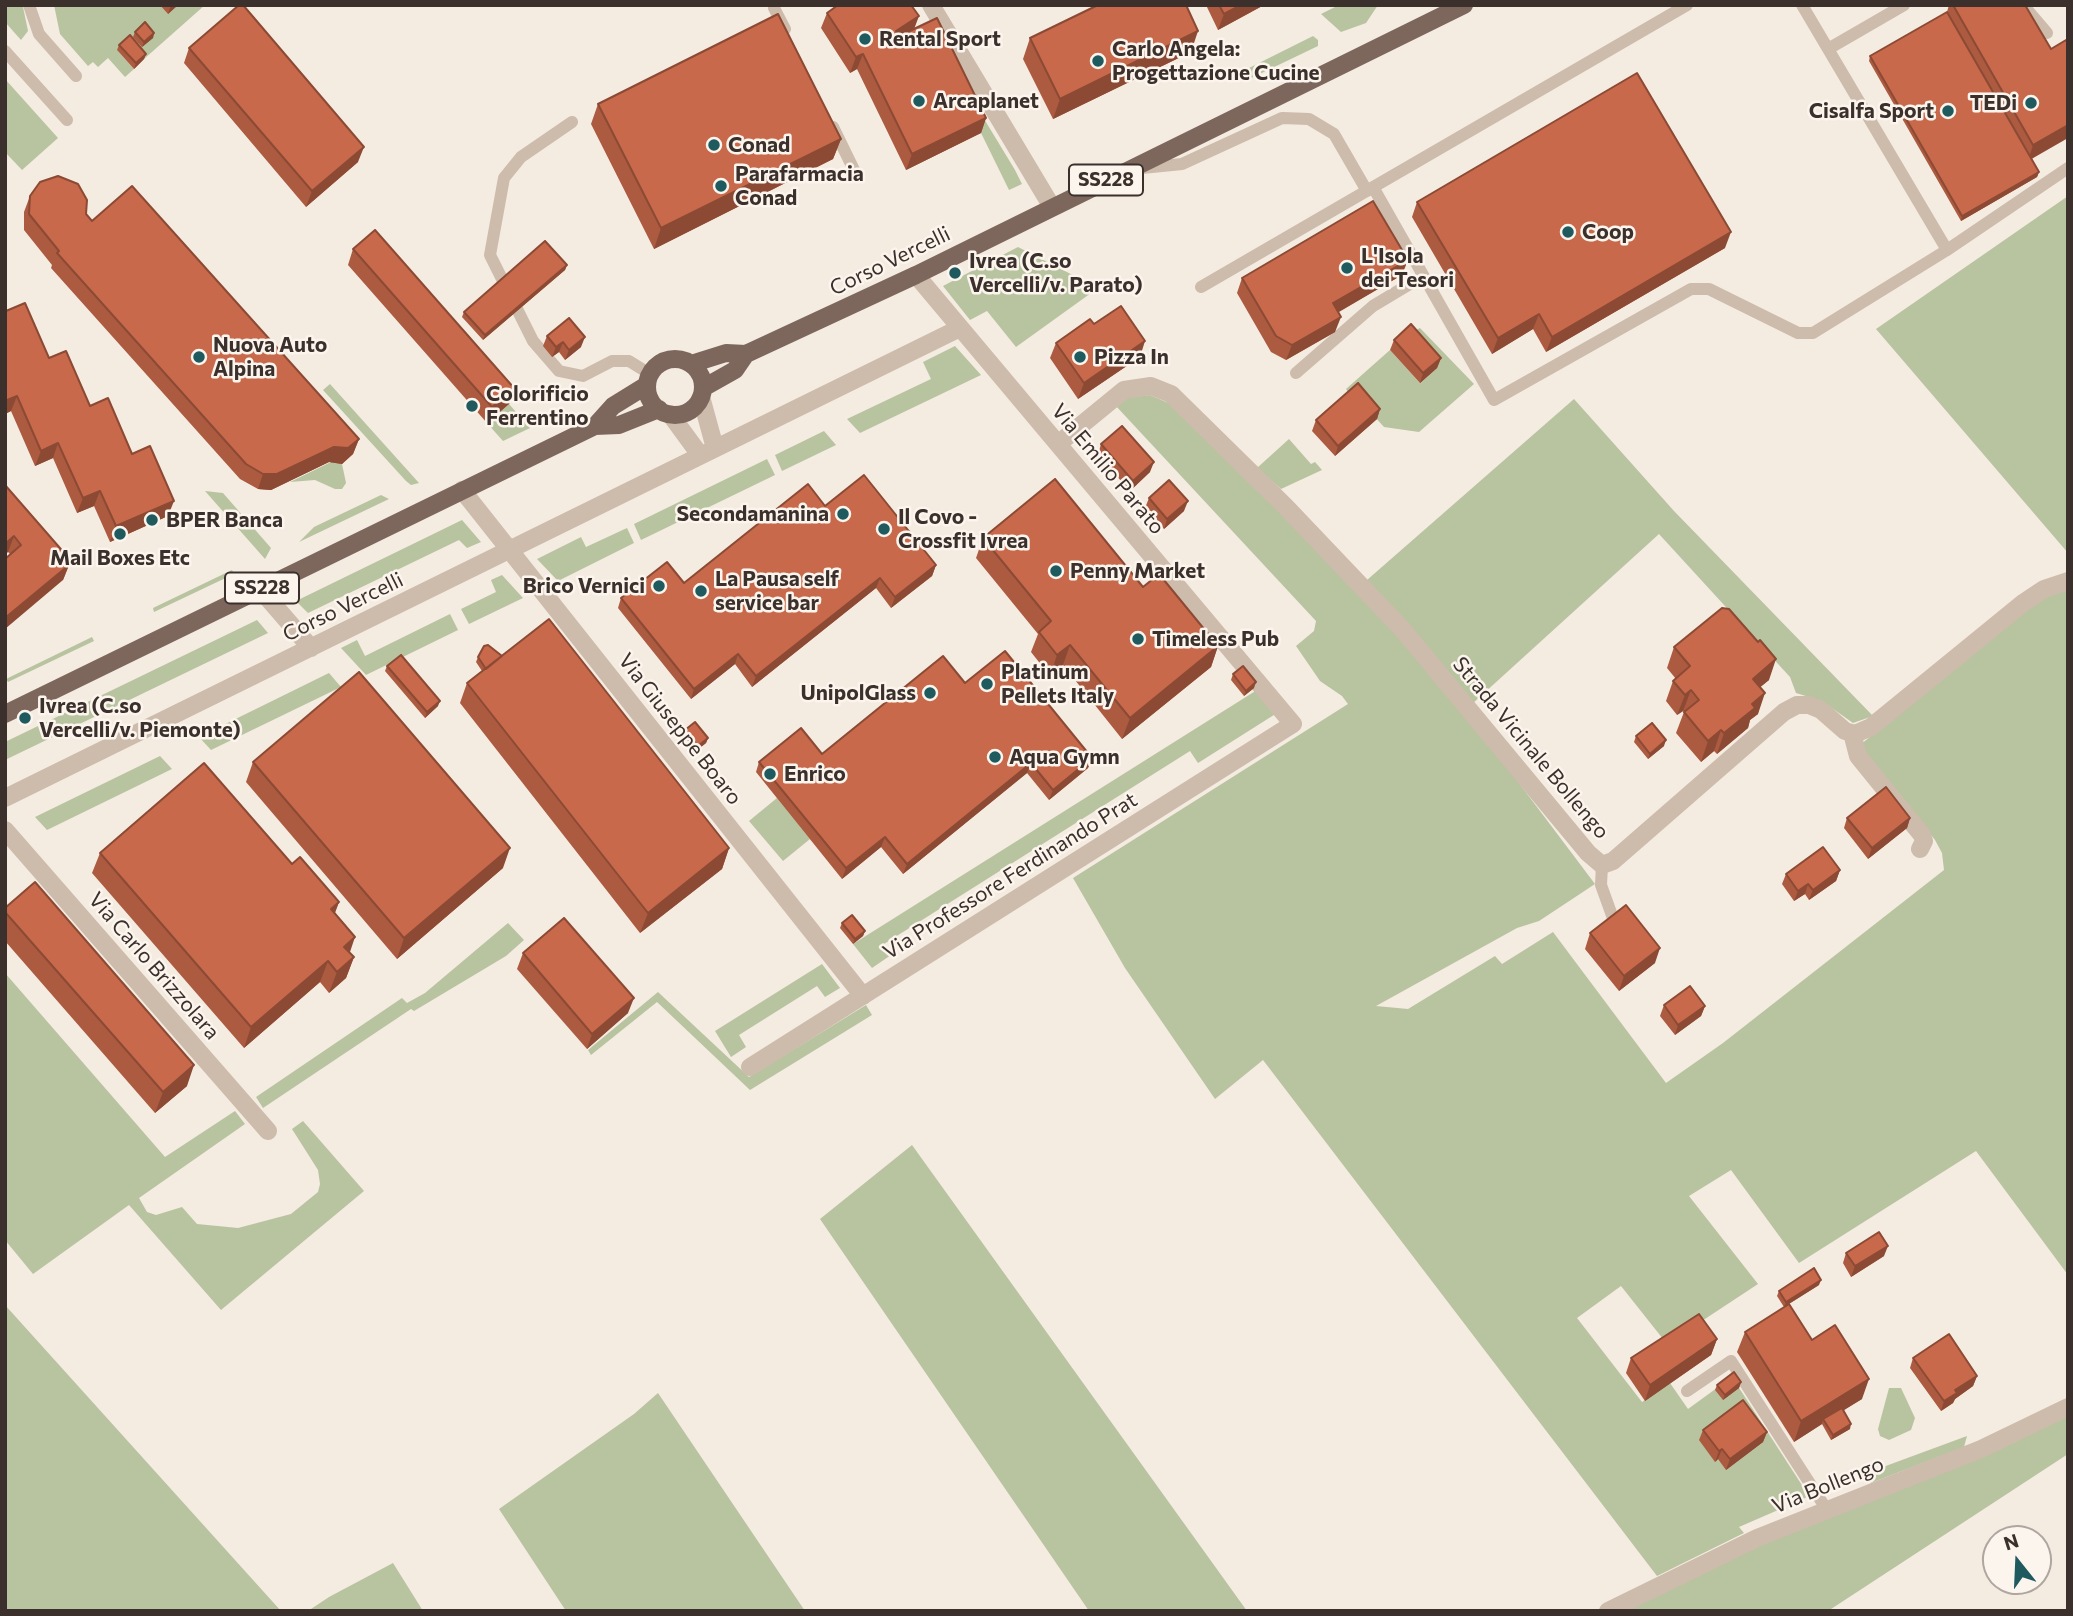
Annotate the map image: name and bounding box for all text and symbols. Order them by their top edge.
place label: Rental Sport [879,26,1001,52]
marker: Rental Sport [857,31,873,47]
place label: Carlo Angela: Progettazione Cucine [1112,36,1320,86]
marker: Carlo Angela: Progettazione Cucine [1090,53,1106,69]
place label: Arcaplanet [933,88,1039,114]
place label: TEDi [1970,90,2017,116]
marker: Arcaplanet [911,93,927,109]
marker: TEDi [2023,95,2039,111]
place label: Cisalfa Sport [1809,98,1934,124]
marker: Cisalfa Sport [1940,103,1956,119]
place label: Conad [728,132,790,158]
marker: Conad [706,137,722,153]
place label: Parafarmacia Conad [735,161,864,211]
road number: SS228 [1069,164,1143,196]
marker: Parafarmacia Conad [713,178,729,194]
place label: Coop [1582,219,1634,245]
street label: Corso Vercelli [826,221,954,301]
marker: Coop [1560,224,1576,240]
place label: L'Isola dei Tesori [1361,243,1454,293]
place label: Ivrea (C.so Vercelli/v. Parato) [969,248,1143,298]
marker: L'Isola dei Tesori [1339,260,1355,276]
marker: Ivrea (C.so Vercelli/v. Parato) [947,265,963,281]
place label: Nuova Auto Alpina [213,332,327,382]
place label: Pizza In [1094,344,1169,370]
marker: Nuova Auto Alpina [191,349,207,365]
marker: Pizza In [1072,349,1088,365]
place label: Colorificio Ferrentino [486,381,589,431]
marker: Colorificio Ferrentino [464,398,480,414]
street label: Via Emilio Parato [1046,399,1170,539]
place label: Secondamanina [677,501,829,527]
place label: Il Covo - Crossfit Ivrea [898,504,1028,554]
marker: Secondamanina [835,506,851,522]
place label: BPER Banca [166,507,283,533]
marker: BPER Banca [144,512,160,528]
marker: Il Covo - Crossfit Ivrea [876,521,892,537]
marker: Mail Boxes Etc [112,526,128,542]
place label: Mail Boxes Etc [50,545,190,571]
place label: Penny Market [1070,558,1205,584]
marker: Penny Market [1048,563,1064,579]
place label: La Pausa self service bar [715,566,839,616]
street label: Corso Vercelli [279,567,407,647]
road number: SS228 [225,572,299,604]
place label: Brico Vernici [523,573,645,599]
marker: Brico Vernici [651,578,667,594]
marker: La Pausa self service bar [693,583,709,599]
place label: Timeless Pub [1152,626,1279,652]
marker: Timeless Pub [1130,631,1146,647]
street label: Via Giuseppe Boaro [613,648,747,810]
street label: Strada Vicinale Bollengo [1448,652,1614,844]
place label: Platinum Pellets Italy [1001,659,1114,709]
marker: Platinum Pellets Italy [979,676,995,692]
place label: UnipolGlass [800,680,916,706]
marker: UnipolGlass [922,685,938,701]
place label: Ivrea (C.so Vercelli/v. Piemonte) [39,693,241,743]
marker: Ivrea (C.so Vercelli/v. Piemonte) [17,710,33,726]
place label: Aqua Gymn [1009,744,1120,770]
marker: Aqua Gymn [987,749,1003,765]
place label: Enrico [784,761,846,787]
marker: Enrico [762,766,778,782]
street label: Via Professore Ferdinando Prat [878,787,1142,965]
street label: Via Carlo Brizzolara [83,887,225,1045]
street label: Via Bollengo [1768,1451,1888,1519]
north arrow [1982,1525,2052,1595]
text: N [2001,1528,2021,1555]

